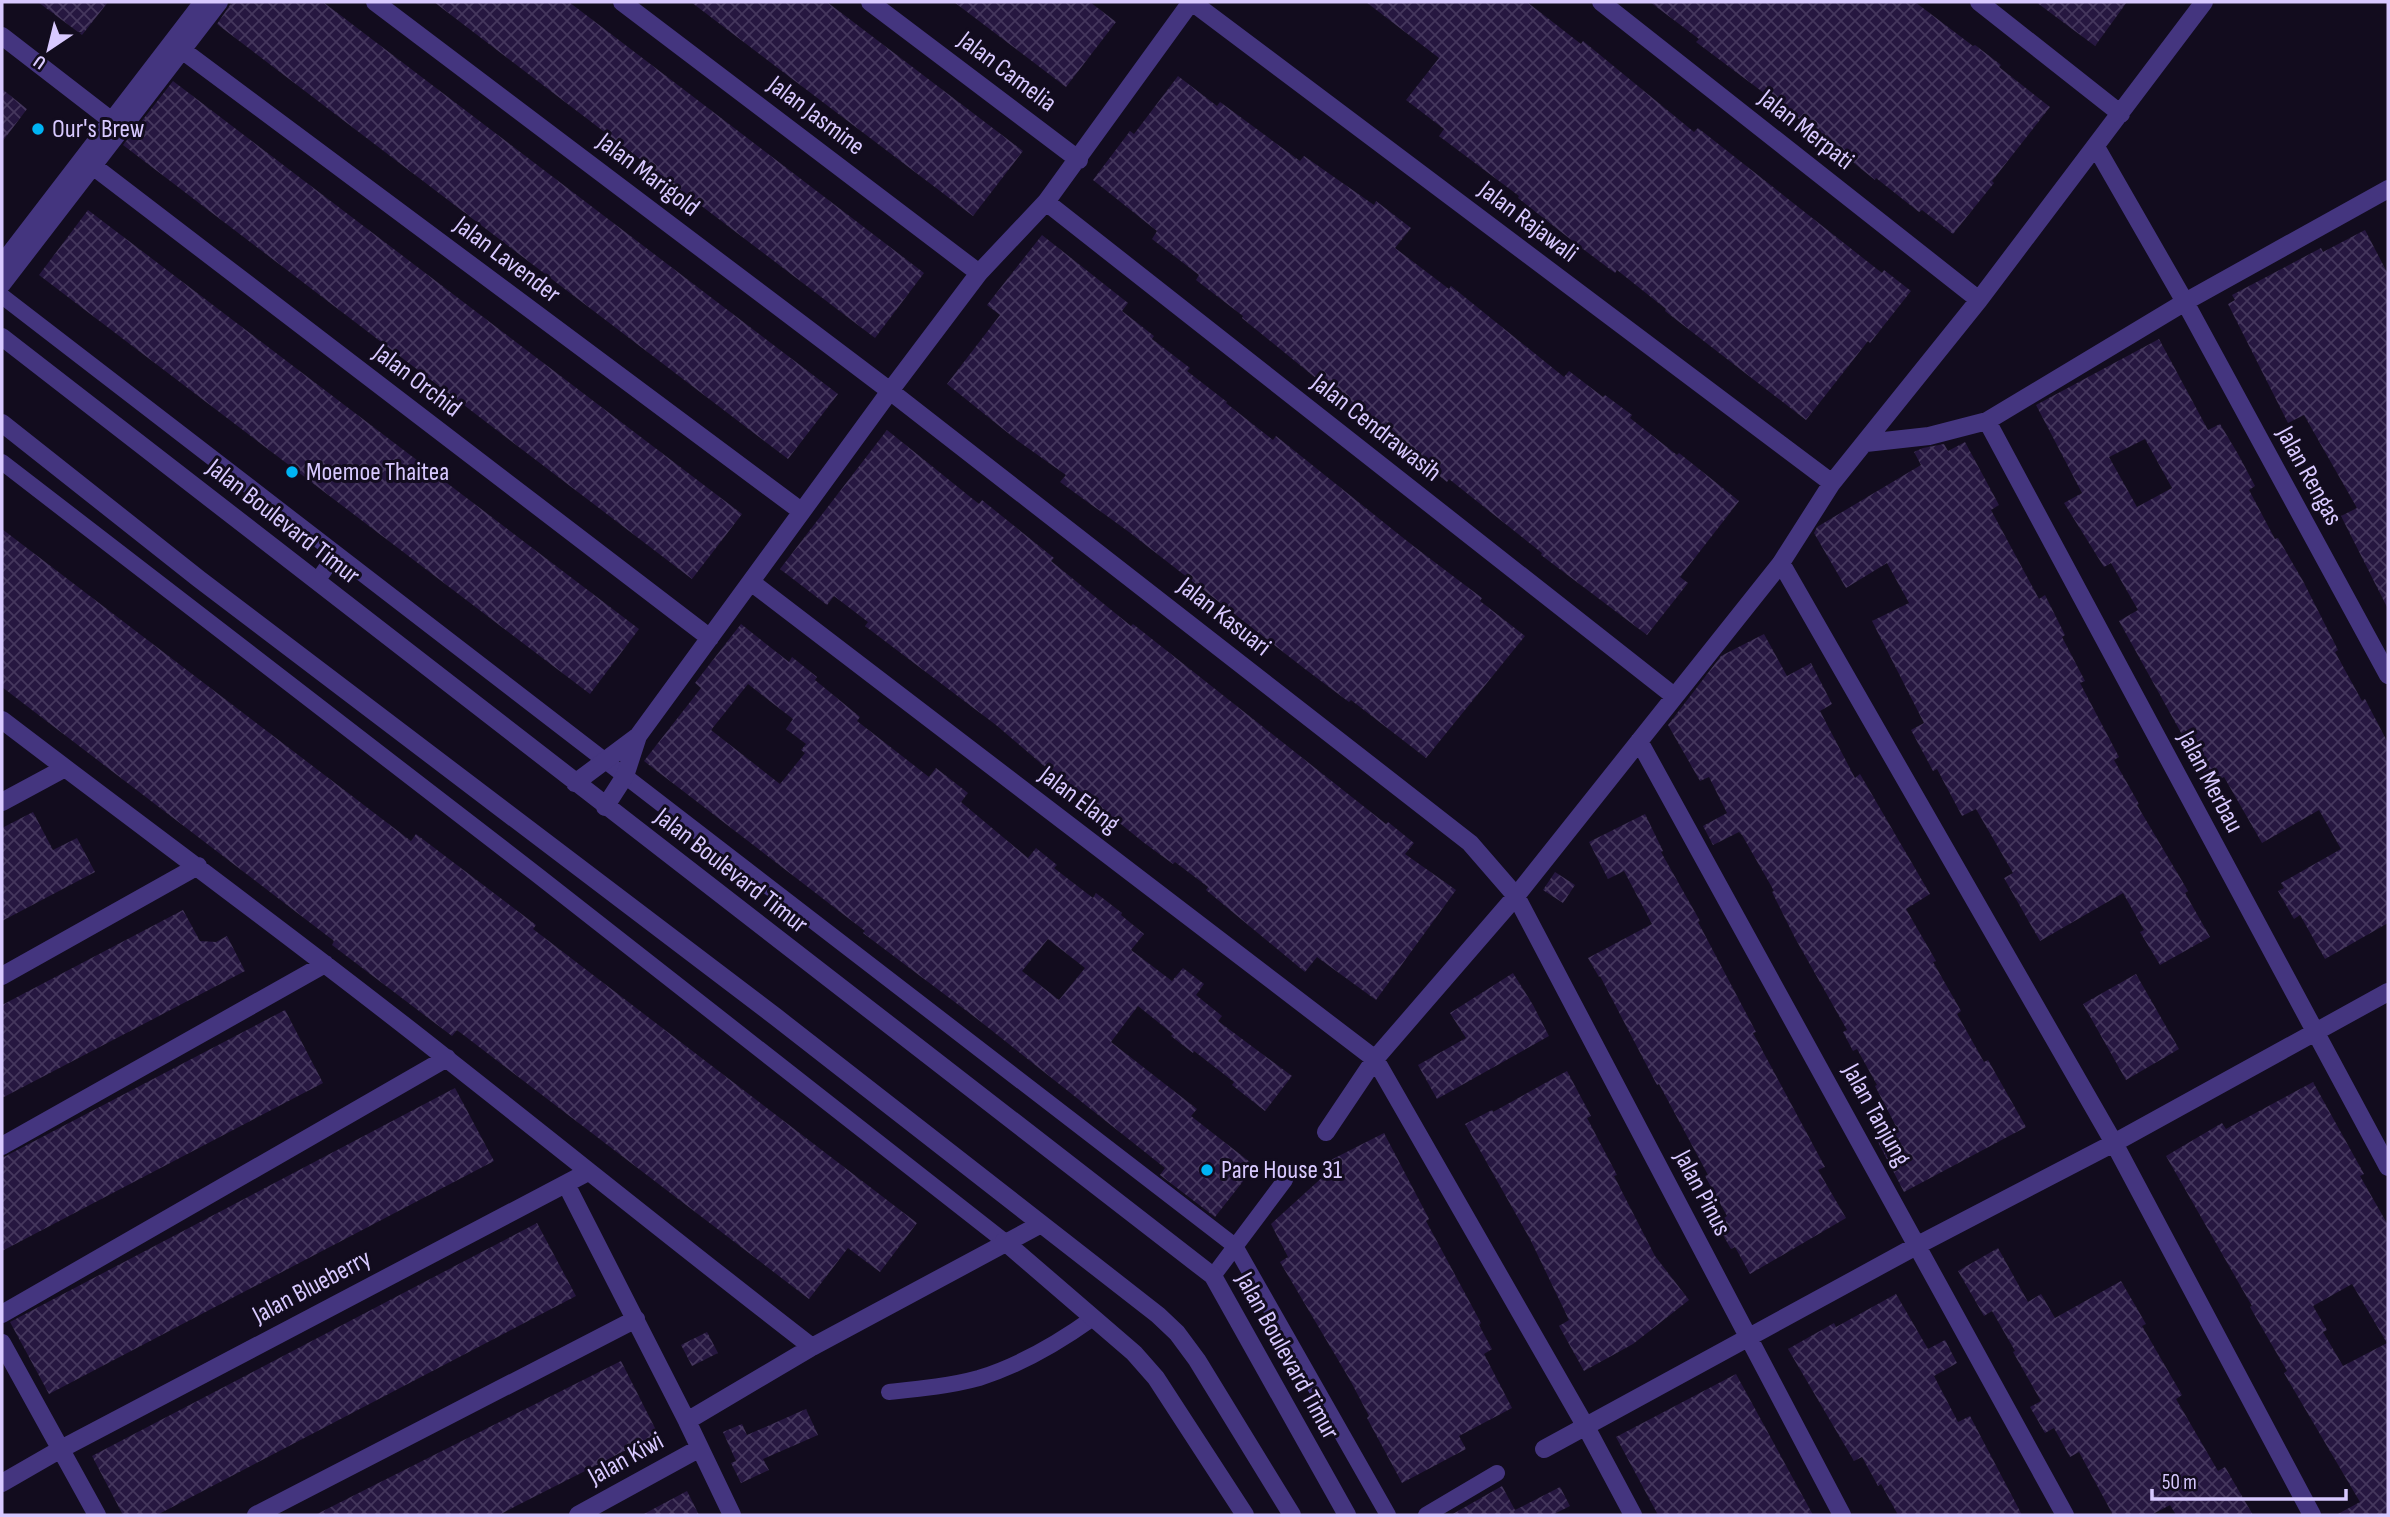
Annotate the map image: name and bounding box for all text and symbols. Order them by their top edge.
north arrow [14,14,84,84]
street label: Jalan Camelia [951,24,1062,119]
text: U [29,49,51,74]
street label: Jalan Jasmine [761,69,871,162]
street label: Jalan Merpati [1751,83,1860,177]
place label: Our's Brew [52,114,145,145]
marker: Our's Brew [30,121,46,137]
street label: Jalan Marigold [590,126,705,223]
street label: Jalan Rajawali [1471,174,1584,269]
street label: Jalan Lavender [447,209,567,310]
street label: Jalan Orchid [366,337,467,424]
street label: Jalan Cendrawasih [1304,367,1447,488]
street label: Jalan Rengas [2269,420,2349,531]
street label: Jalan Boulevard Timur [199,452,366,592]
place label: Moemoe Thaitea [306,457,449,488]
marker: Moemoe Thaitea [284,464,300,480]
street label: Jalan Kasuari [1170,570,1277,663]
street label: Jalan Merbau [2170,725,2250,838]
street label: Jalan Elang [1032,759,1125,840]
street label: Jalan Boulevard Timur [647,801,814,941]
street label: Jalan Tanjung [1835,1057,1917,1172]
street label: Jalan Pinus [1666,1144,1737,1241]
place label: Pare House 31 [1221,1155,1342,1186]
marker: Pare House 31 [1199,1162,1215,1178]
street label: Jalan Blueberry [247,1243,376,1332]
street label: Jalan Boulevard Timur [1228,1266,1346,1445]
street label: Jalan Kiwi [582,1426,669,1493]
scale bar [2152,1458,2346,1502]
text: 50 m [2162,1470,2197,1495]

